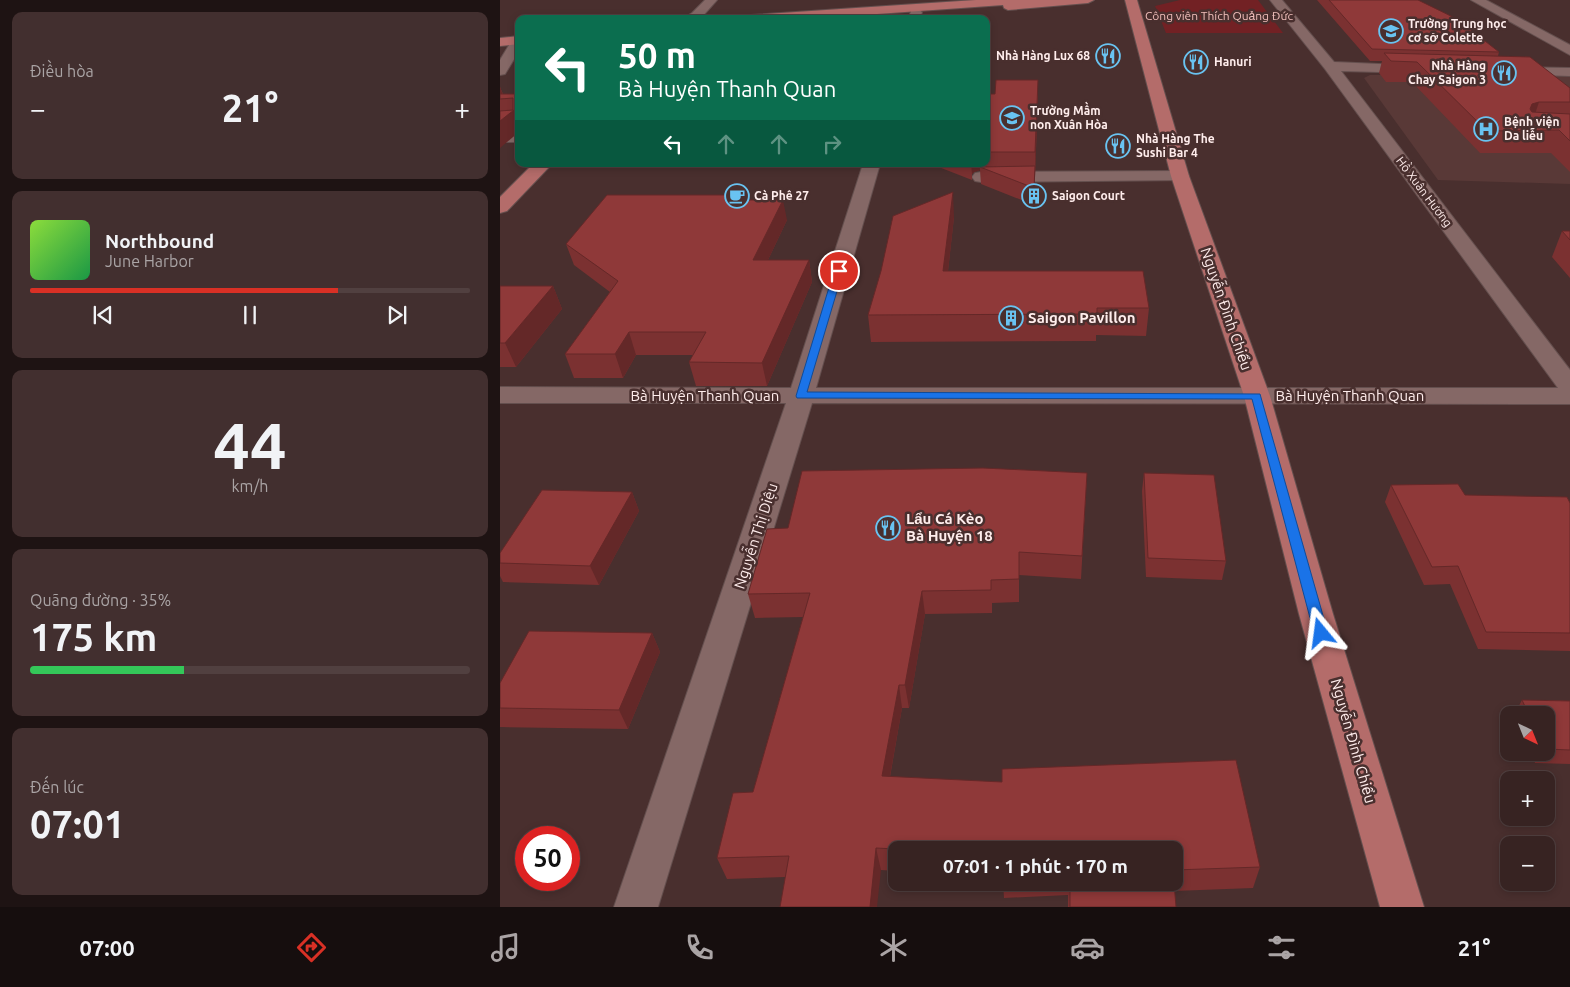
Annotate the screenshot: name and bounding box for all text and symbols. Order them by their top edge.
park label: Công viên Thích Quảng Đức [1145,9,1293,22]
place label: Trường Trung học cơ sở Colette [1408,17,1507,44]
school or university icon: Trường Trung học cơ sở Colette [1378,18,1404,44]
icon: left [535,35,600,100]
text: 50 m [618,35,696,75]
restaurant icon: Nhà Hàng Lux 68 [1095,43,1121,69]
place label: Nhà Hàng Lux 68 [996,49,1090,62]
restaurant icon: Hanuri [1183,49,1209,75]
place label: Hanuri [1214,55,1252,68]
place label: Nhà Hàng Chay Saigon 3 [1408,59,1486,86]
restaurant icon: Nhà Hàng Chay Saigon 3 [1491,60,1517,86]
text: Điều hòa [30,62,94,80]
text: Bà Huyện Thanh Quan [618,76,836,101]
text: 21° [222,87,278,129]
text: − [30,93,46,124]
text: + [454,93,470,124]
place label: Trường Mầm non Xuân Hòa [1030,101,1108,131]
school or university icon: Trường Mầm non Xuân Hòa [999,105,1025,131]
place label: Bệnh viện Da liễu [1504,115,1559,142]
hospital icon: Bệnh viện Da liễu [1473,116,1499,142]
icon: left [659,130,687,158]
icon: ahead [712,130,740,158]
icon: ahead [765,130,793,158]
icon: right [818,130,846,158]
place label: Nhà Hàng The Sushi Bar 4 [1136,132,1215,159]
restaurant icon: Nhà Hàng The Sushi Bar 4 [1105,133,1131,159]
street label: Hồ Xuân Hương [1394,154,1456,229]
cafe icon: Cà Phê 27 [724,183,750,209]
building icon: Saigon Court [1021,183,1047,209]
place label: Cà Phê 27 [754,189,809,202]
place label: Saigon Court [1052,189,1125,202]
text: Northbound [105,230,214,252]
street label: Nguyễn Đình Chiểu [1197,245,1257,372]
pin [818,250,860,292]
text: June Harbor [105,252,194,270]
icon: arrive [825,257,853,285]
icon: previous [89,301,117,329]
icon: pause [236,301,264,329]
icon: next [383,301,411,329]
building icon: Saigon Pavillon [998,305,1024,331]
place label: Saigon Pavillon [1028,309,1136,326]
street label: Bà Huyện Thanh Quan [631,387,779,404]
street label: Bà Huyện Thanh Quan [1276,387,1424,404]
text: 44 [213,408,287,481]
text: km/h [232,477,268,495]
street label: Nguyễn Thị Diệu [729,480,781,591]
place label: Lẩu Cá Kèo Bà Huyện 18 [906,510,993,544]
restaurant icon: Lẩu Cá Kèo Bà Huyện 18 [875,515,901,541]
text: Quãng đường · 35% [30,591,171,609]
position arrow [1294,606,1346,658]
text: 175 km [30,616,157,658]
street label: Nguyễn Đình Chiểu [1328,676,1381,805]
north arrow [1500,706,1555,761]
map controls [1500,706,1555,891]
button: + [1500,771,1555,826]
text: Đến lúc [30,778,84,796]
text: 07:01 [30,803,125,845]
speed limit sign: 50 [515,826,580,891]
button: − [1500,836,1555,891]
text: 07:01 · 1 phút · 170 m [943,855,1128,877]
icon: directions [294,930,329,965]
icon: music [488,930,523,965]
icon: phone [682,930,717,965]
icon: climate [876,930,911,965]
icon: car [1070,930,1105,965]
icon: filters [1264,930,1299,965]
text: 07:00 [80,935,135,960]
text: 21° [1458,935,1490,960]

